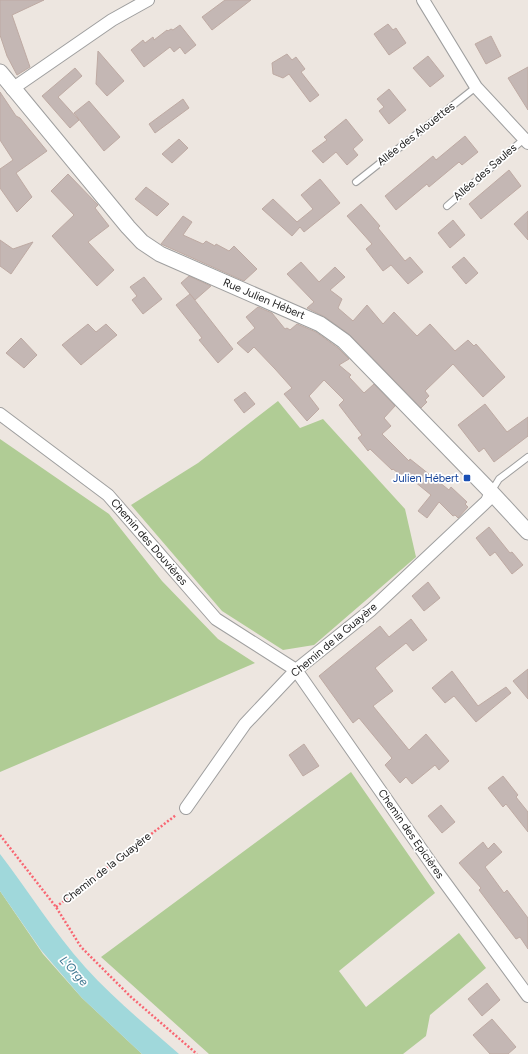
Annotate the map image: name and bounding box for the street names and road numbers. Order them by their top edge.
street label: Allée des Alouettes [375,100,457,168]
street label: Allée des Saules [451,141,519,203]
street label: Rue Julien Hébert [221,276,307,322]
street label: Chemin des Douvières [108,496,190,588]
street label: Chemin de la Guayère [288,600,380,680]
street label: Chemin des Epicières [375,787,447,881]
street label: Chemin de la Guayère [60,830,154,906]

